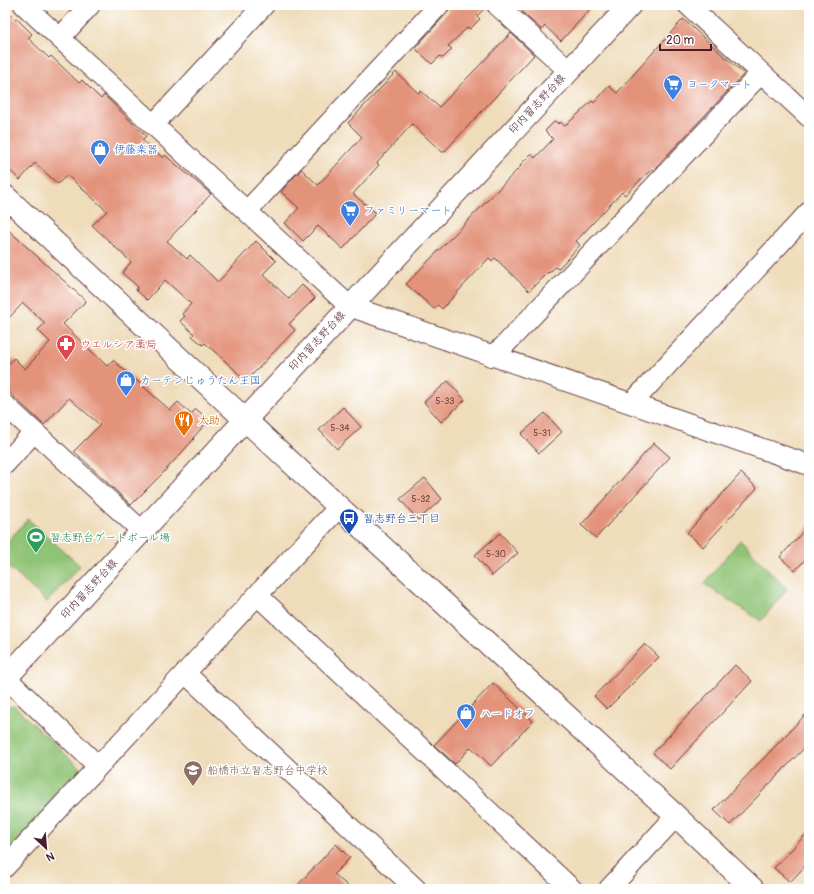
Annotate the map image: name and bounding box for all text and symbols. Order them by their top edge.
scale bar [660,26,711,52]
text: 20 m [666,33,695,48]
street label: 印内習志野台線 [506,71,568,137]
supermarket icon: ヨークマート [662,73,684,101]
place label: ヨークマート [687,78,752,91]
shop icon: 伊藤楽器 [89,138,111,166]
place label: 伊藤楽器 [114,143,158,156]
supermarket icon: ファミリーマート [339,199,361,227]
place label: ファミリーマート [364,204,452,217]
street label: 印内習志野台線 [286,308,348,374]
pharmacy icon: ウエルシア薬局 [55,333,77,361]
place label: ウエルシア薬局 [80,338,157,351]
shop icon: カーテンじゅうたん王国 [115,369,137,397]
place label: カーテンじゅうたん王国 [140,374,261,387]
house number: 5-33 [436,396,454,407]
restaurant icon: 太助 [173,409,195,437]
place label: 太助 [198,414,220,427]
house number: 5-34 [331,423,350,434]
house number: 5-31 [533,428,551,439]
house number: 5-32 [412,494,430,505]
bus stop icon: 習志野台三丁目 [338,507,360,535]
place label: 習志野台三丁目 [363,512,440,525]
sports icon: 習志野台ゲートボール場 [25,526,47,554]
place label: 習志野台ゲートボール場 [50,531,170,544]
house number: 5-30 [486,549,506,560]
street label: 印内習志野台線 [58,556,120,622]
shop icon: ハードオフ [455,702,477,730]
place label: ハードオフ [480,707,535,720]
school or university icon: 船橋市立習志野台中学校 [182,759,204,787]
place label: 船橋市立習志野台中学校 [207,764,328,777]
north arrow [26,828,66,868]
text: N [43,849,56,864]

